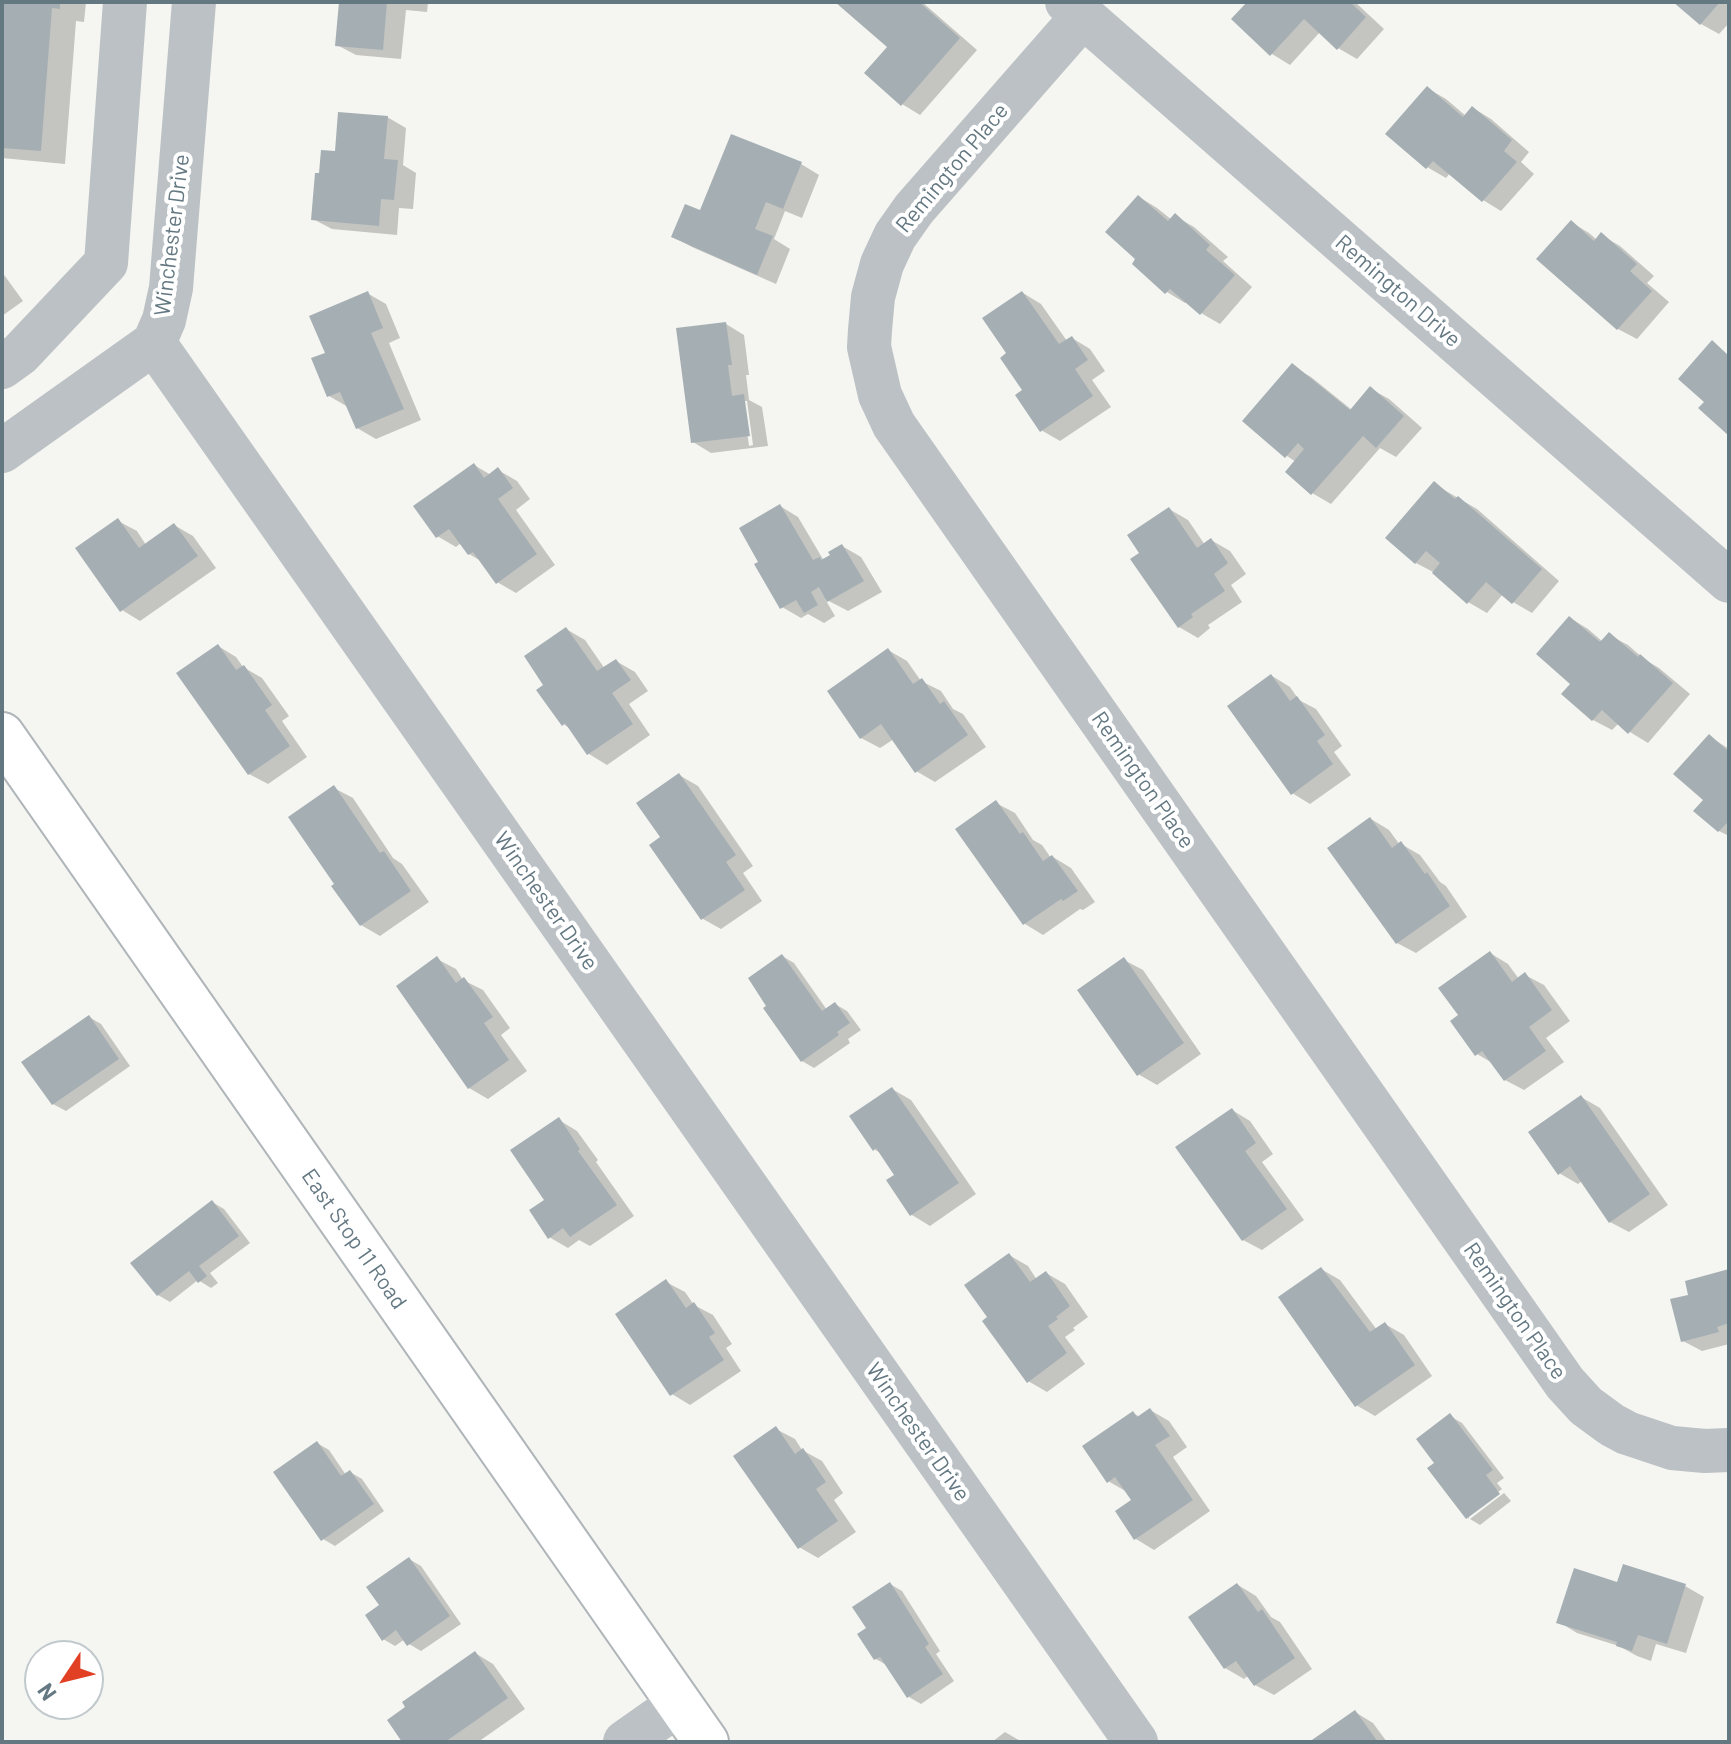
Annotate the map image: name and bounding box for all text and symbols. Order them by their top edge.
street label: Remington Place [890,98,1014,238]
street label: Winchester Drive [149,153,195,317]
street label: Remington Drive [1330,229,1466,353]
street label: Remington Place [1086,707,1200,853]
street label: Winchester Drive [489,827,603,975]
street label: East Stop 11 Road [296,1164,412,1314]
street label: Remington Place [1458,1238,1572,1384]
street label: Winchester Drive [861,1358,975,1506]
north arrow [24,1640,104,1720]
text: N [31,1679,61,1706]

